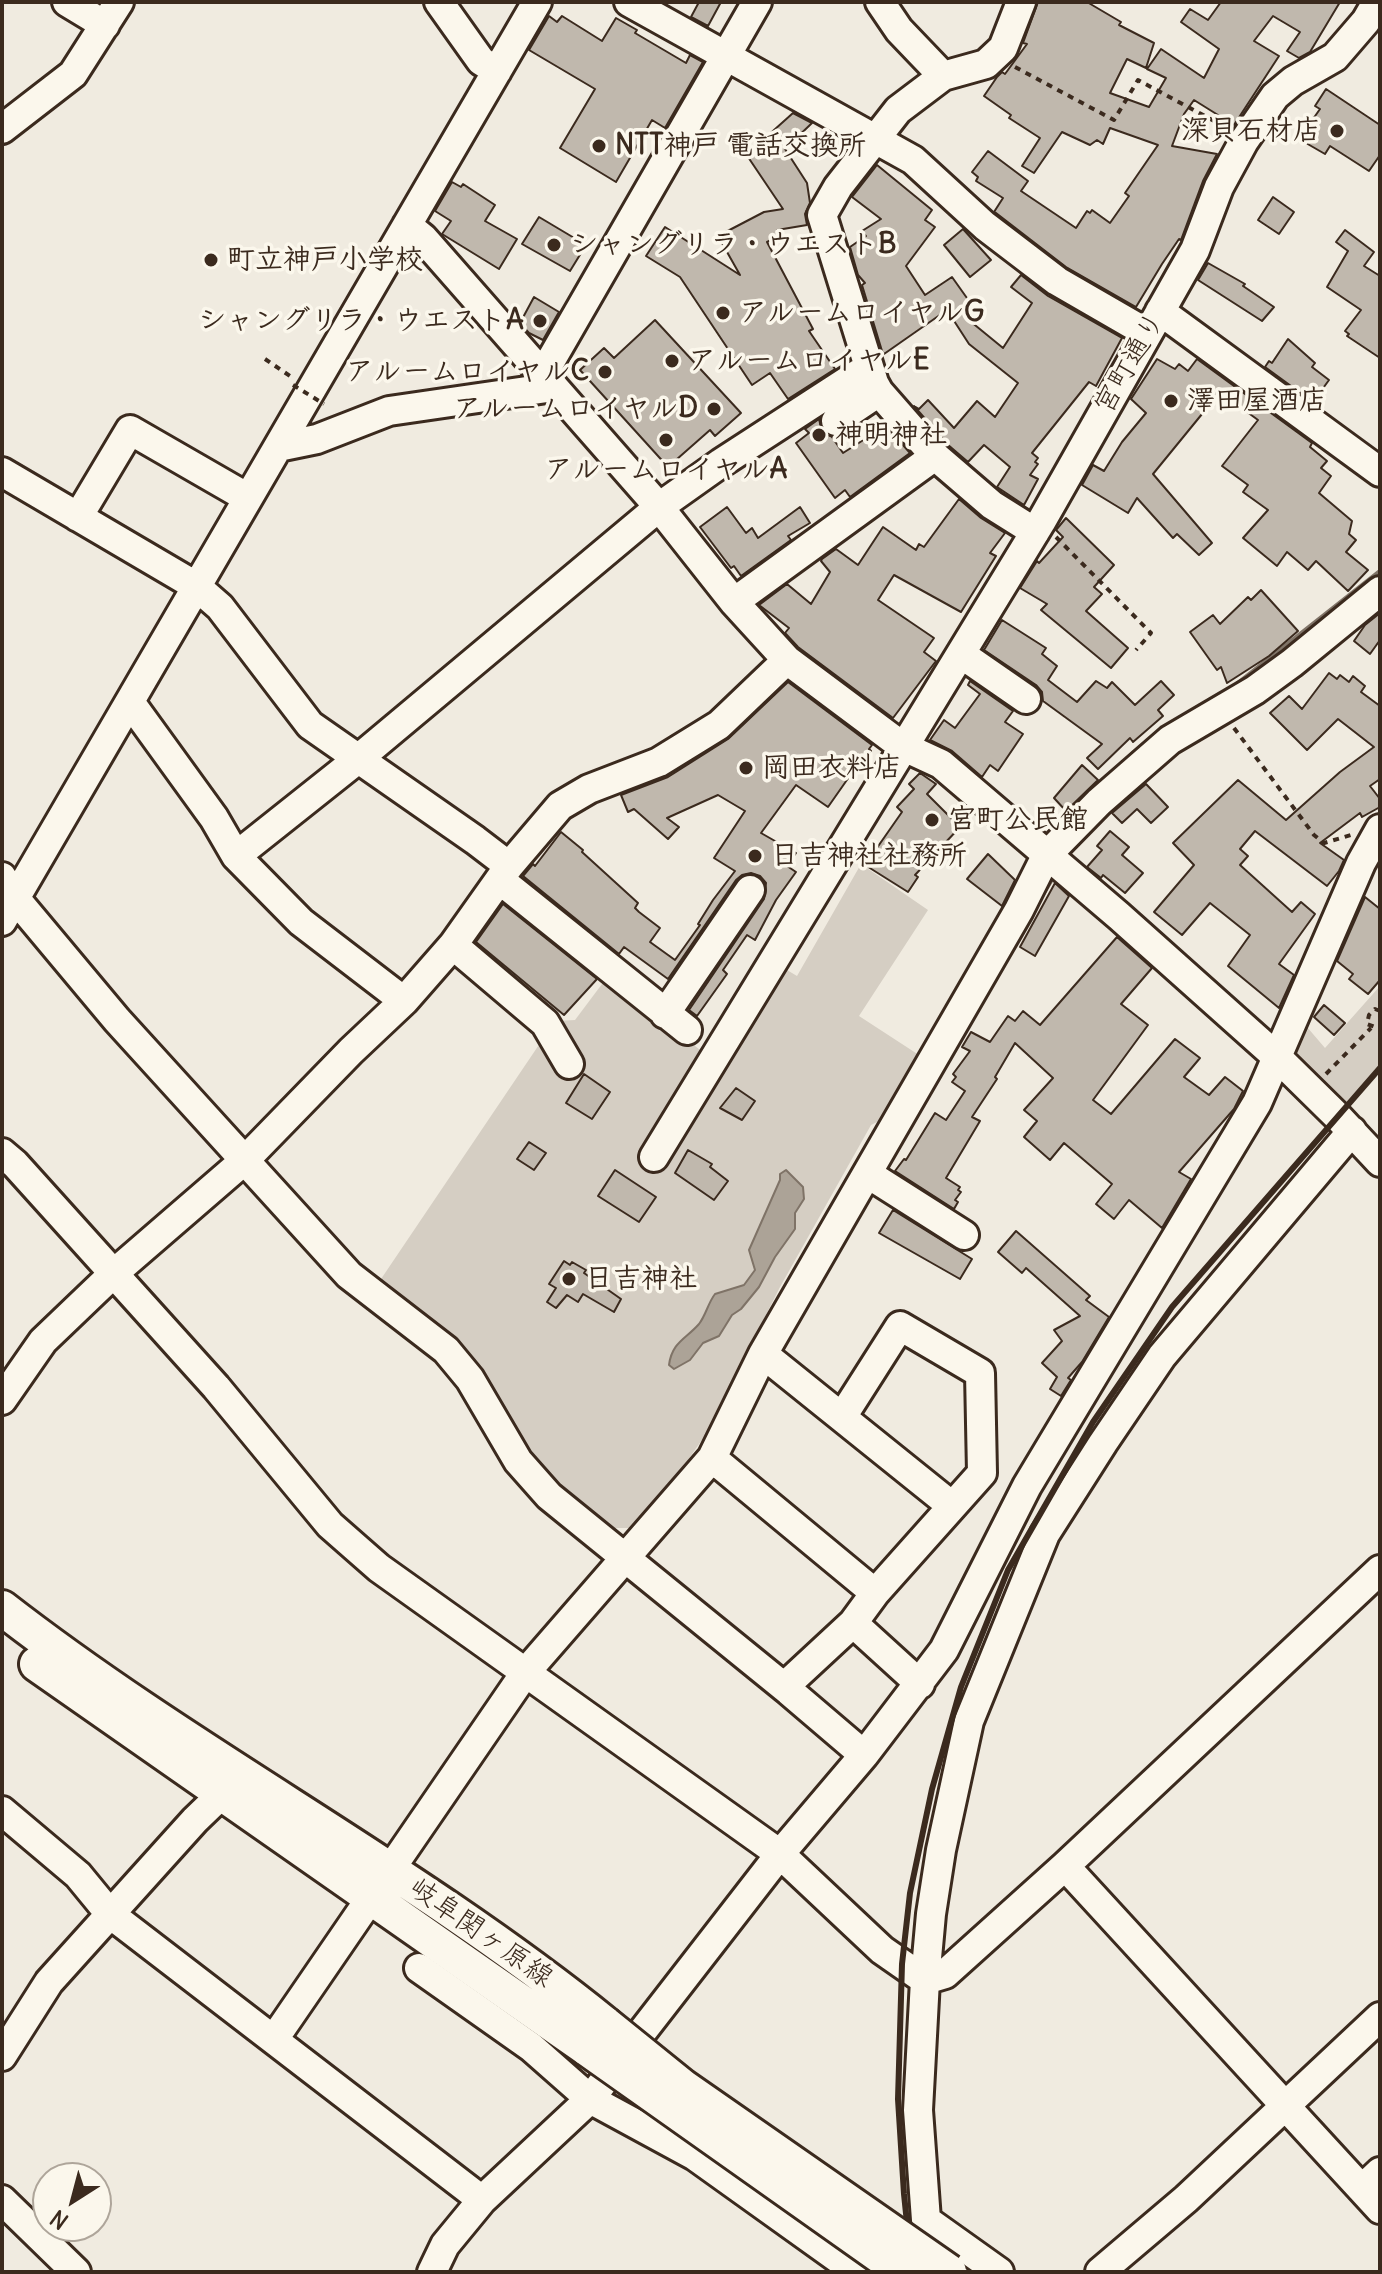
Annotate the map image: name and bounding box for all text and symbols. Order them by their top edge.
place label: 深貝石材店 [1181,114,1321,148]
marker: 深貝石材店 [1328,122,1346,140]
place label: NTT神戸 電話交換所 [615,129,866,163]
marker: NTT神戸 電話交換所 [590,137,608,155]
place label: シャングリラ・ウエストB [570,228,896,262]
marker: シャングリラ・ウエストB [545,236,563,254]
place label: 町立神戸小学校 [227,243,423,277]
marker: 町立神戸小学校 [202,251,220,269]
place label: アルームロイヤルG [739,296,984,330]
place label: シャングリラ・ウエストA [198,304,524,338]
marker: アルームロイヤルG [714,304,732,322]
street label: 宮町通り [1087,306,1173,420]
marker: シャングリラ・ウエストA [531,312,549,330]
place label: アルームロイヤルE [688,344,930,378]
marker: アルームロイヤルE [663,352,681,370]
place label: アルームロイヤルC [345,355,589,389]
marker: アルームロイヤルC [596,363,614,381]
place label: 澤田屋酒店 [1187,384,1327,418]
place label: アルームロイヤルD [453,392,698,426]
marker: 澤田屋酒店 [1162,392,1180,410]
marker: アルームロイヤルD [705,400,723,418]
place label: 神明神社 [835,418,947,452]
marker: 神明神社 [810,426,828,444]
marker: アルームロイヤルA [657,431,675,449]
place label: アルームロイヤルA [544,453,788,487]
place label: 岡田衣料店 [762,751,902,785]
marker: 岡田衣料店 [737,759,755,777]
place label: 宮町公民館 [948,803,1088,837]
marker: 宮町公民館 [923,811,941,829]
place label: 日吉神社社務所 [771,839,967,873]
marker: 日吉神社社務所 [746,847,764,865]
place label: 日吉神社 [585,1262,697,1296]
marker: 日吉神社 [560,1270,578,1288]
street label: 岐阜関ヶ原線 [403,1871,559,1995]
north arrow [32,2162,112,2242]
text: N [45,2204,73,2236]

